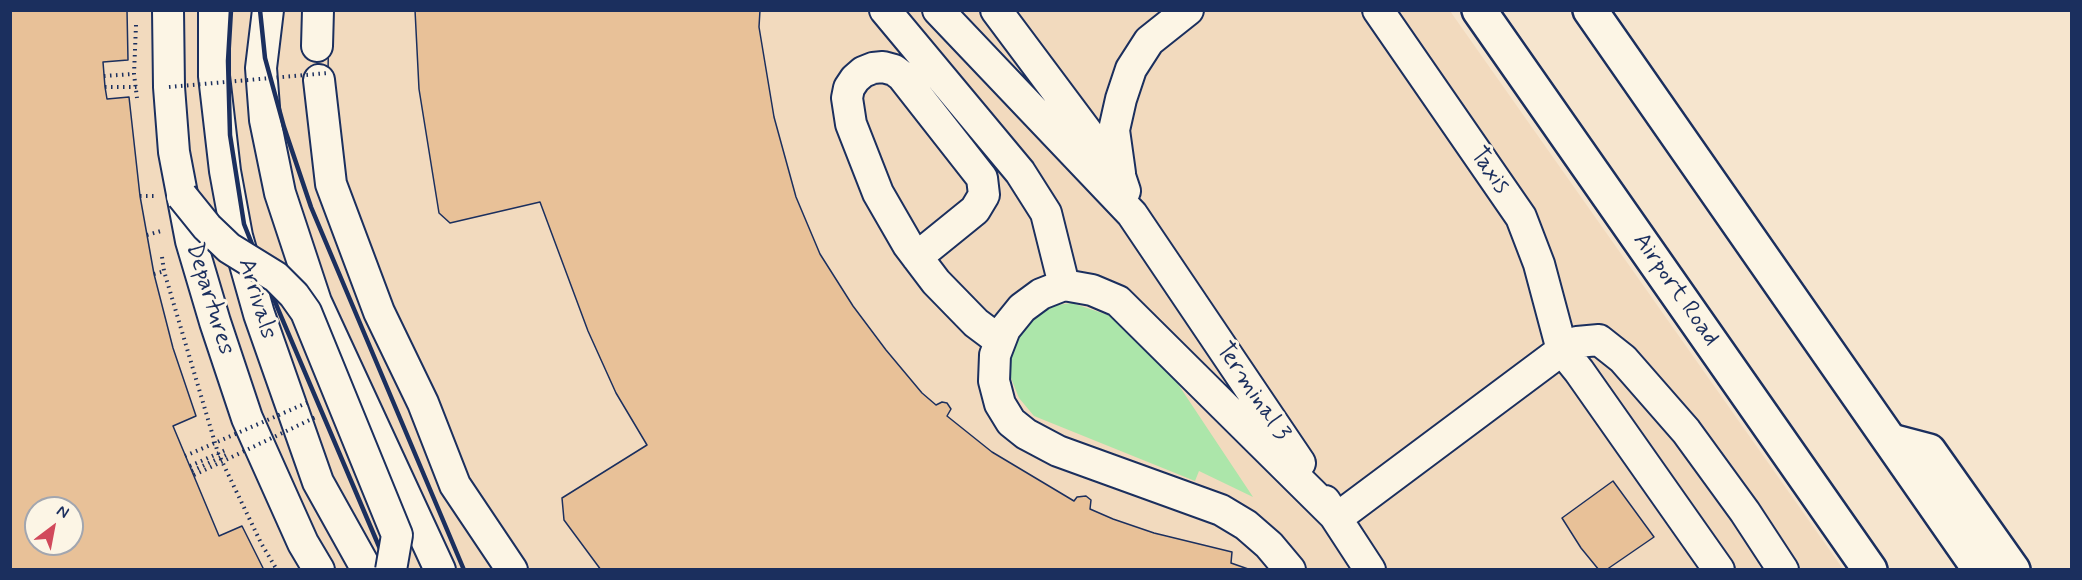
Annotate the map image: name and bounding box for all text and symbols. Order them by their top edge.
street label: Taxis [1463,142,1515,200]
street label: Airport Road [1625,228,1725,352]
street label: Departures [178,240,240,358]
street label: Arrivals [230,255,282,343]
street label: Terminal 3 [1209,337,1295,447]
north arrow [24,496,84,556]
text: N [53,500,73,524]

